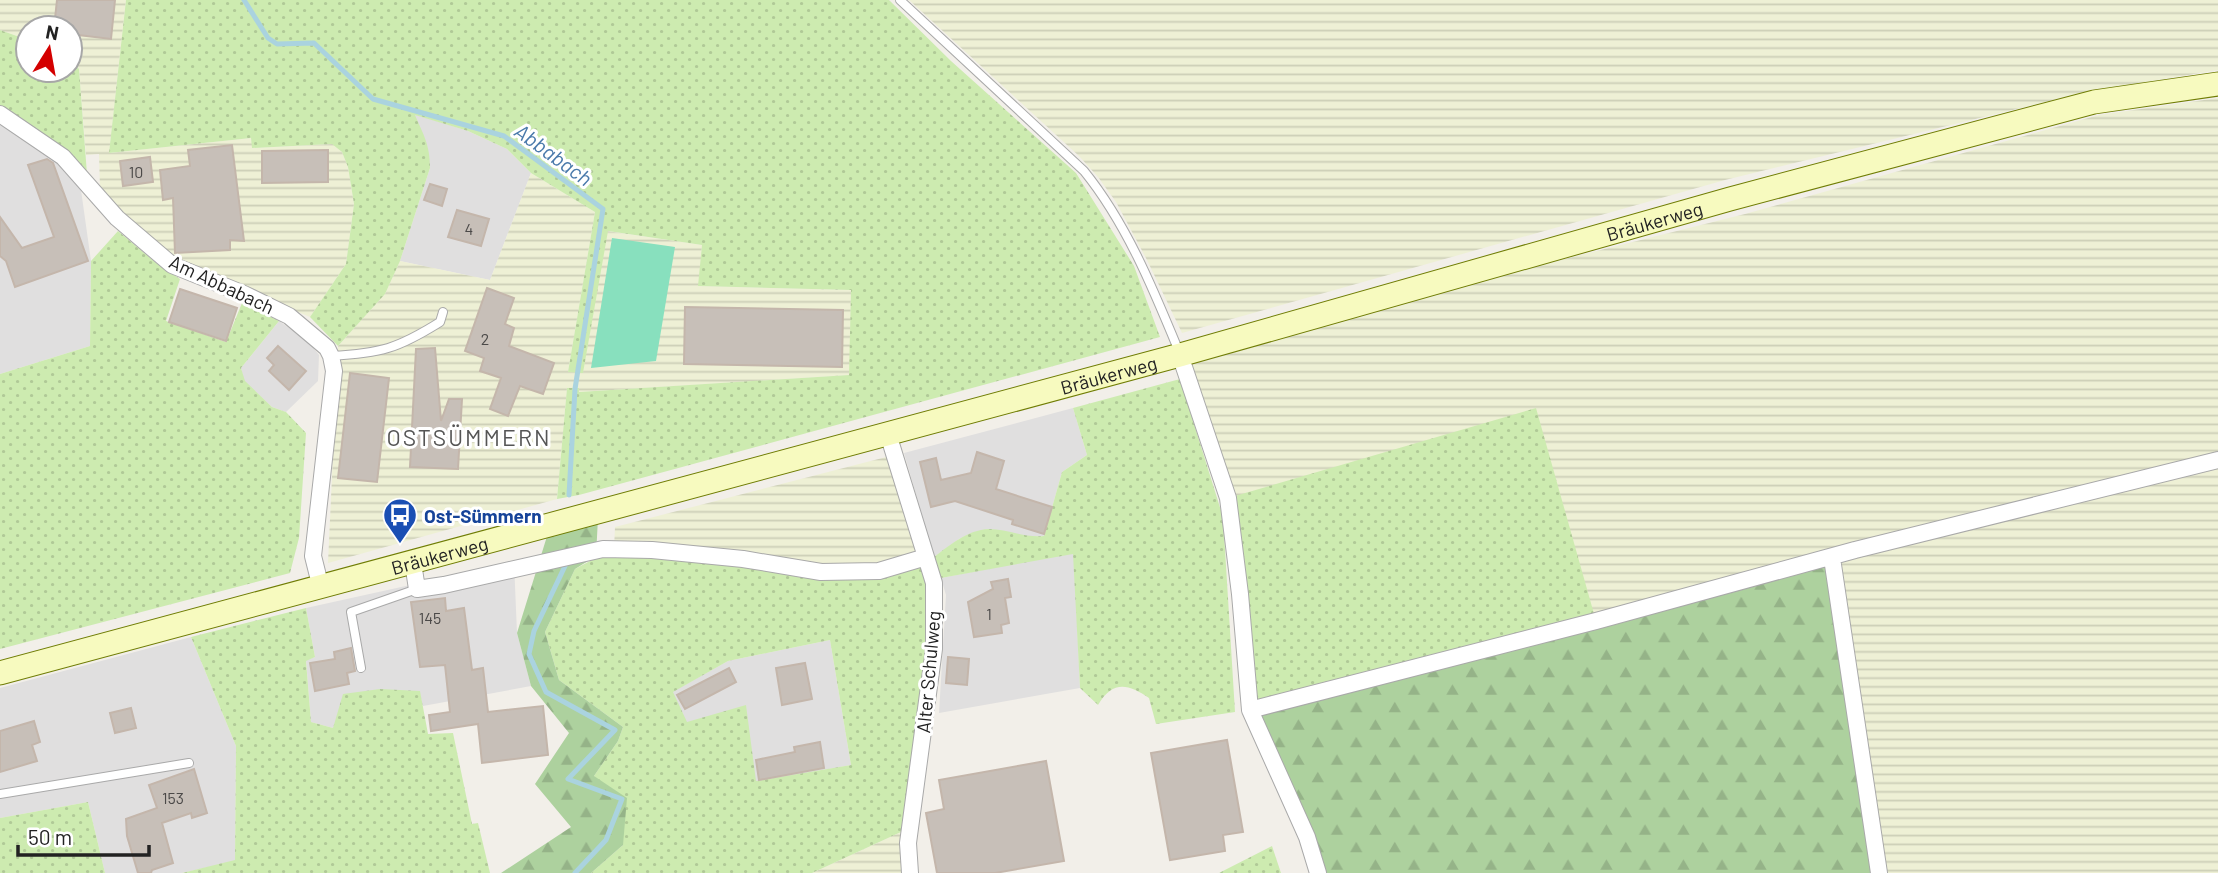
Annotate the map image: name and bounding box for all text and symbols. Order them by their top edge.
north arrow [14,14,84,84]
text: N [44,19,61,44]
water label: Abbabach [510,118,598,190]
house number: 10 [129,162,143,181]
street label: Bräukerweg [1603,196,1705,245]
house number: 4 [465,219,473,238]
street label: Am Abbabach [166,250,278,318]
house number: 2 [481,329,489,348]
street label: Bräukerweg [1058,350,1159,398]
district label: OSTSÜMMERN [386,423,552,451]
bus stop icon: Ost-Sümmern [381,496,419,545]
place label: Ost-Sümmern [424,504,542,527]
street label: Bräukerweg [388,531,490,579]
house number: 1 [986,604,992,623]
house number: 145 [419,608,441,627]
street label: Alter Schulweg [911,610,945,734]
house number: 153 [162,788,184,807]
scale bar [18,814,149,858]
text: 50 m [28,824,72,849]

